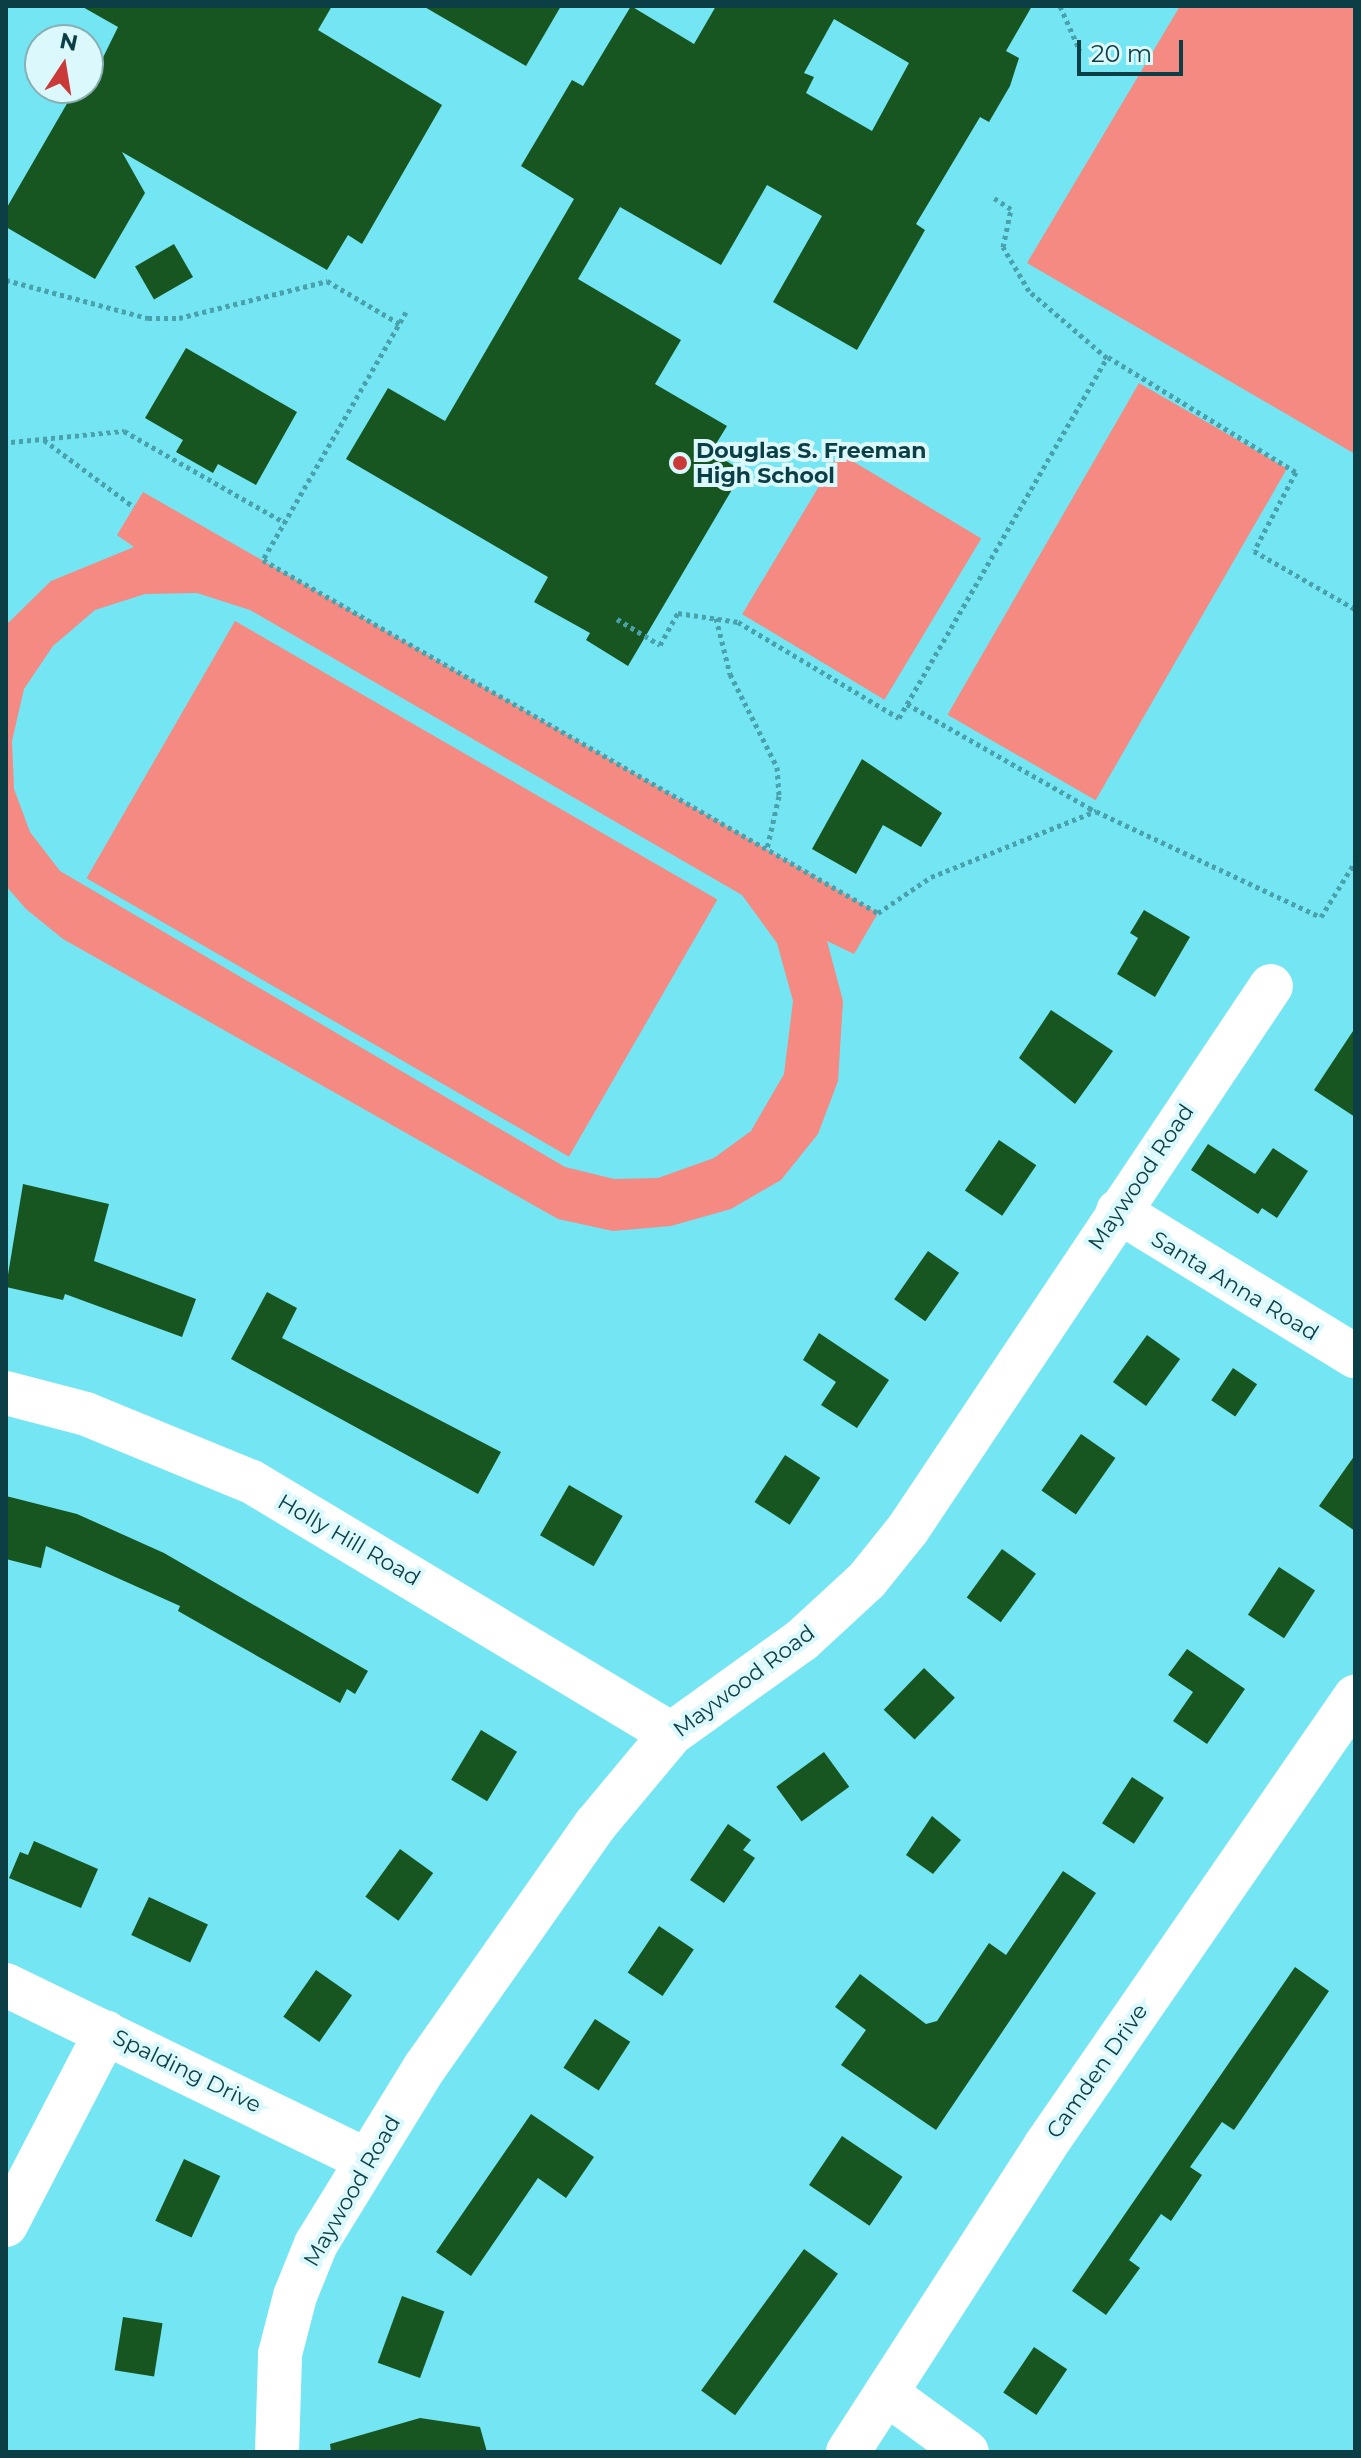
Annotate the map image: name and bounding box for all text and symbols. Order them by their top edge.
north arrow [24,24,104,104]
scale bar [1081,24,1187,74]
text: N [57,27,80,57]
text: 20 m [1091,39,1152,68]
place label: Douglas S. Freeman High School [696,437,926,488]
marker: Douglas S. Freeman High School [671,454,689,472]
street label: Maywood Road [1082,1099,1200,1255]
street label: Santa Anna Road [1147,1226,1323,1346]
street label: Holly Hill Road [273,1489,425,1591]
street label: Maywood Road [668,1619,820,1743]
street label: Camden Drive [1041,1999,1153,2143]
street label: Spalding Drive [109,2024,265,2118]
street label: Maywood Road [298,2111,406,2271]

